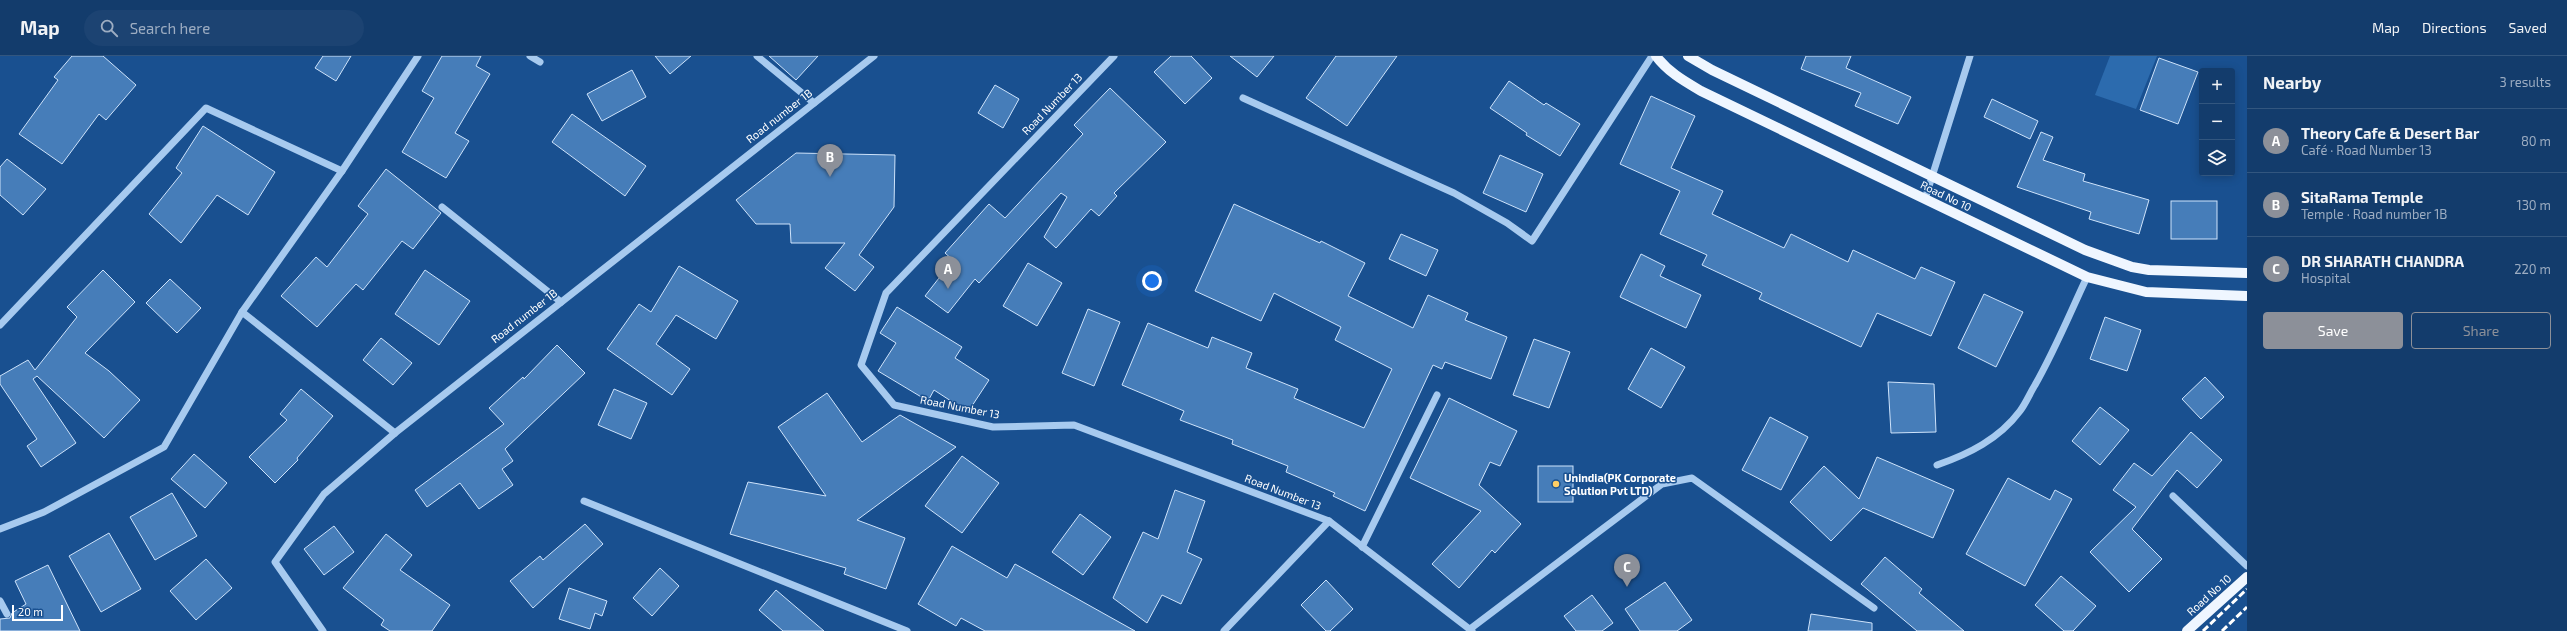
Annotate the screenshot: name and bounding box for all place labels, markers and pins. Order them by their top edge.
pin: B [817,144,843,177]
pin: A [935,256,961,289]
place label: Unindia(PK Corporate Solution Pvt LTD) [1564,471,1676,497]
marker: Unindia(PK Corporate Solution Pvt LTD) [1551,479,1561,489]
pin: C [1614,554,1640,587]

